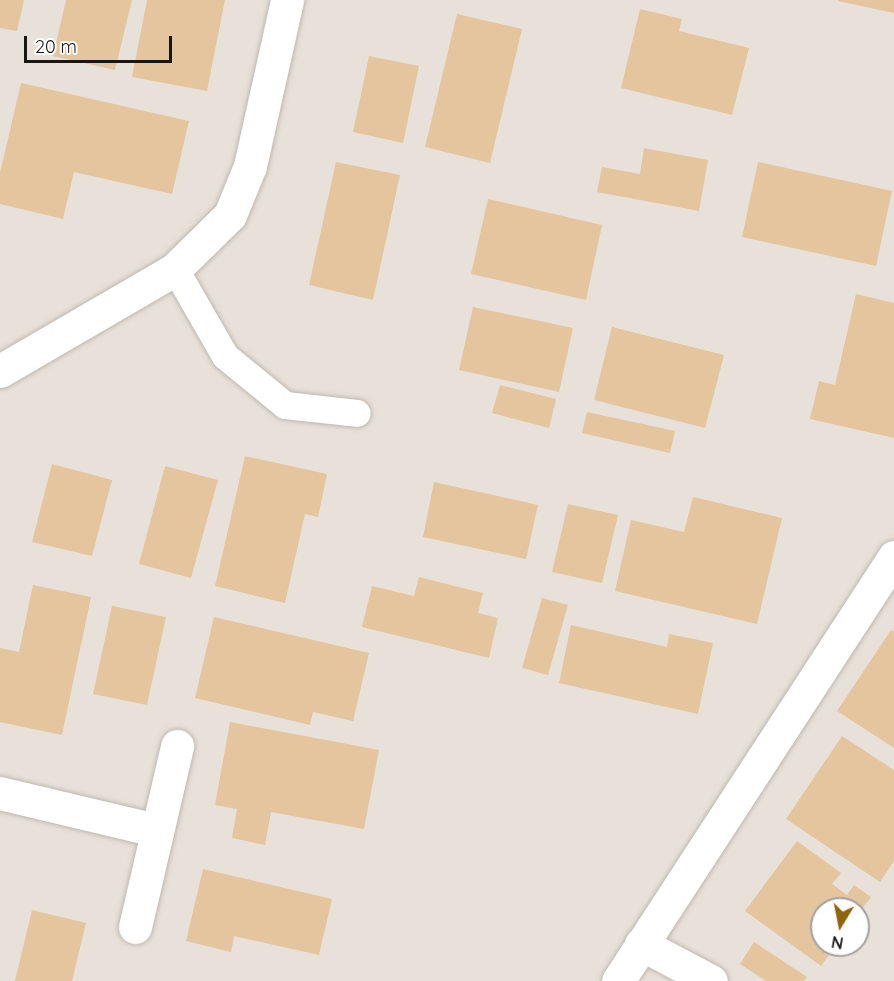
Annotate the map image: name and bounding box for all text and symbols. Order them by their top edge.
scale bar [27,24,176,62]
text: 20 m [35,35,77,58]
north arrow [810,897,870,957]
text: N [830,932,845,954]

